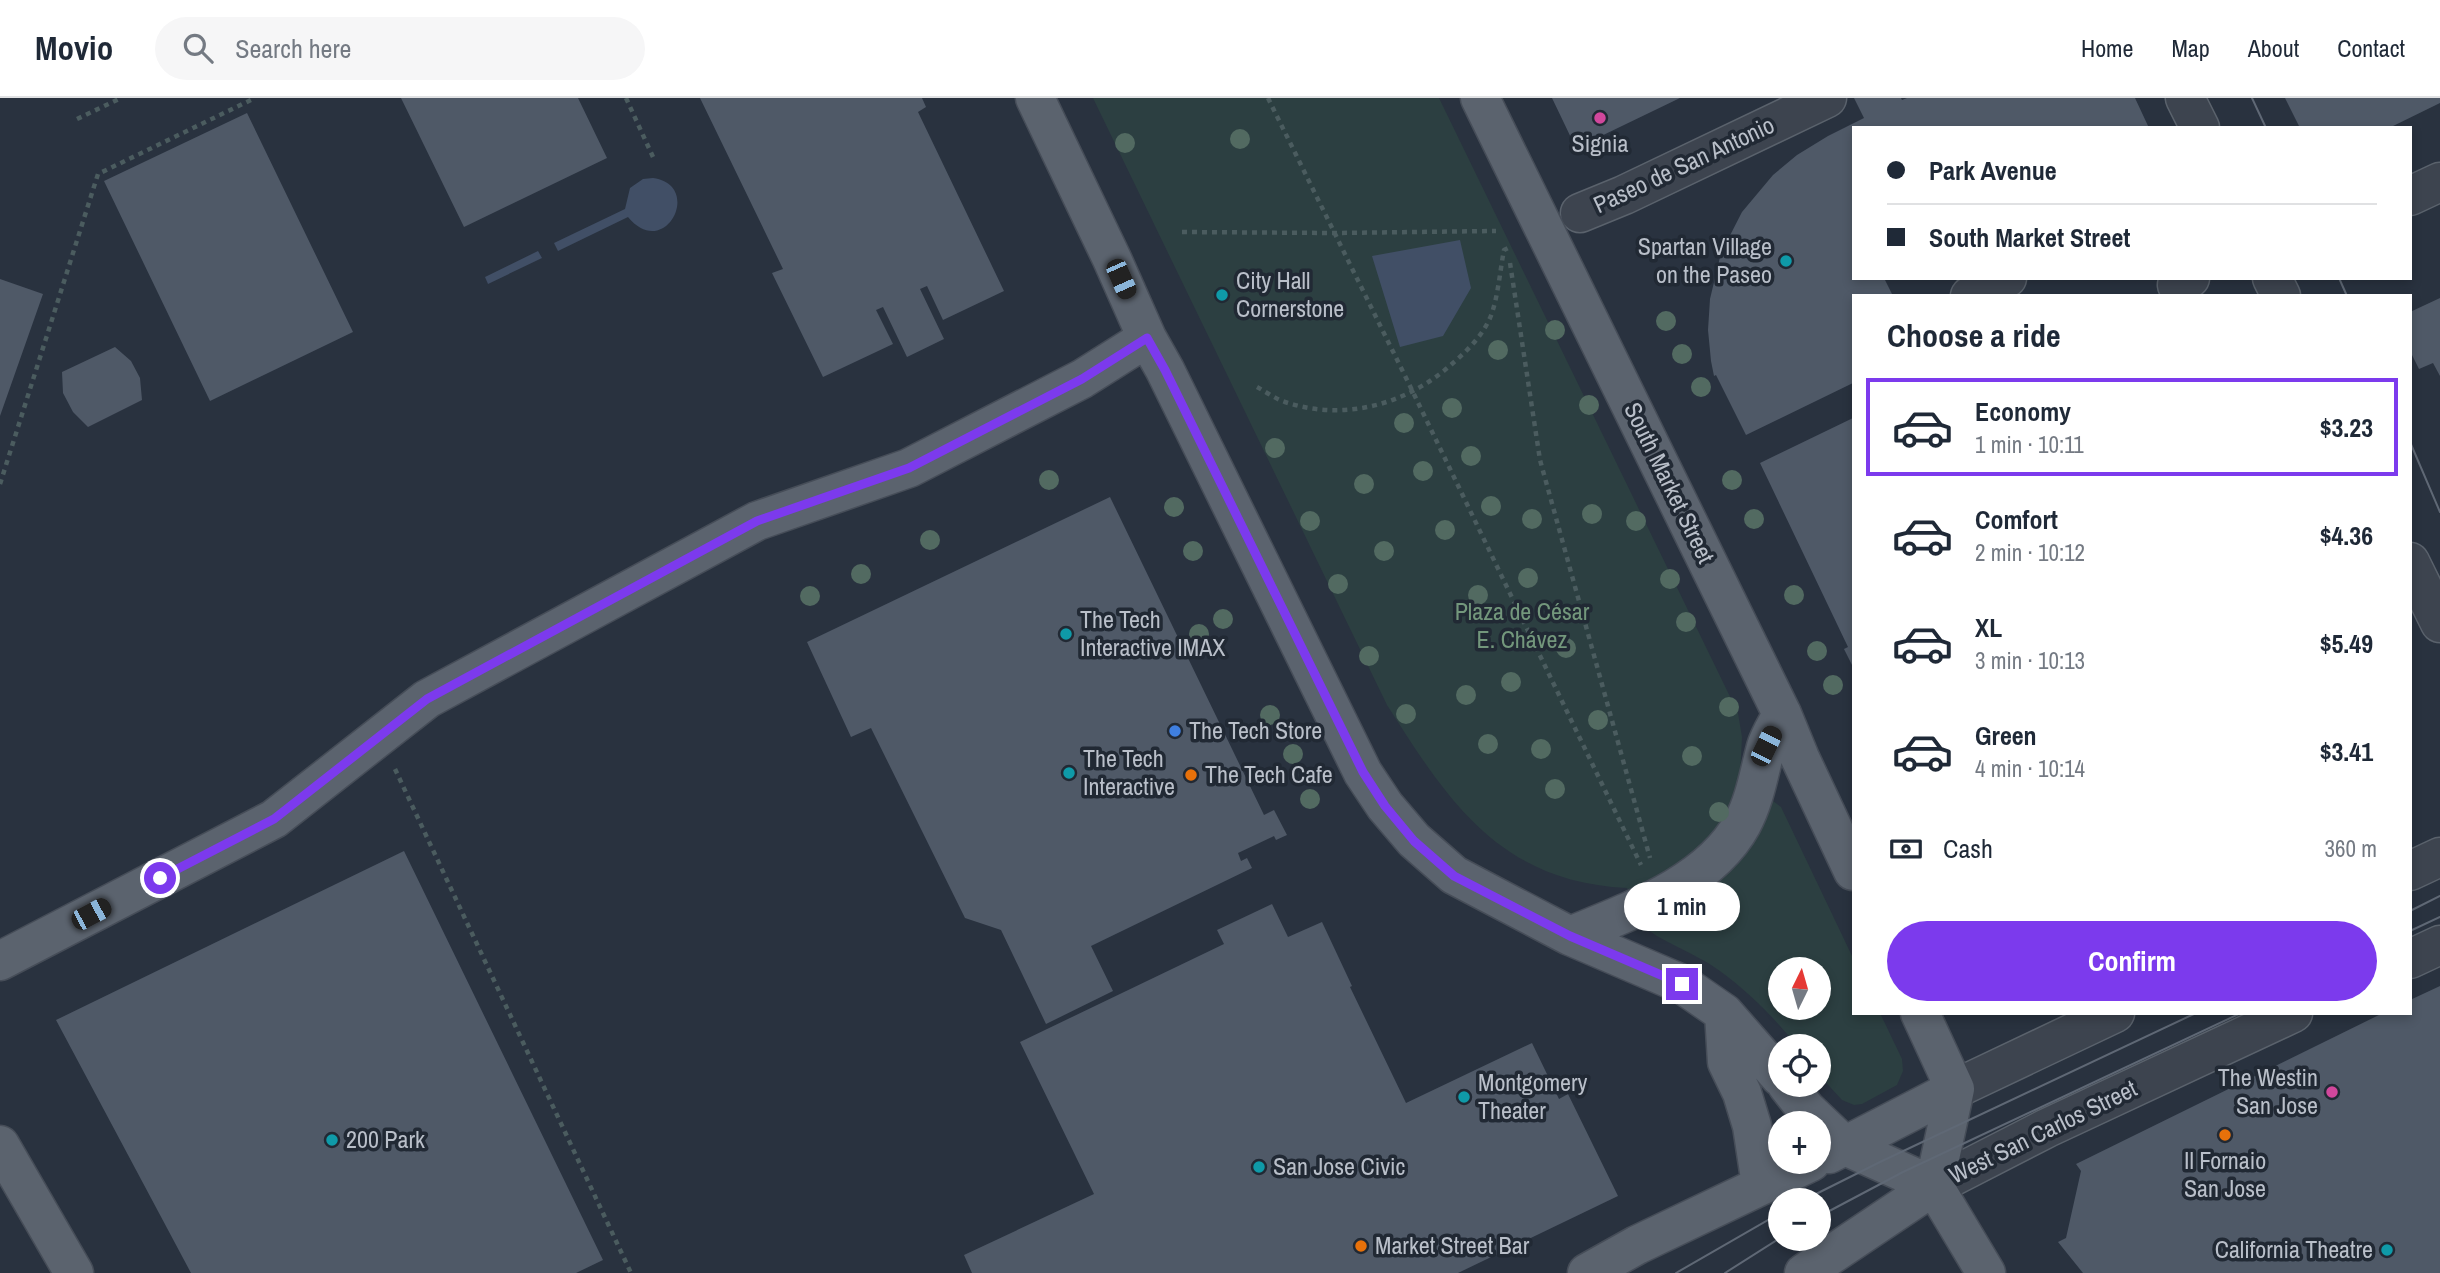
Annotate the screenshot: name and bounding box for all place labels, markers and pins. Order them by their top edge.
marker: Signia [1592,110,1608,126]
place label: Signia [1572,127,1629,159]
place label: Spartan Village on the Paseo [1638,230,1772,290]
marker: Spartan Village on the Paseo [1778,253,1794,269]
place label: City Hall Cornerstone [1236,264,1344,324]
marker: City Hall Cornerstone [1214,287,1230,303]
place label: The Tech Interactive IMAX [1080,603,1226,663]
marker: The Tech Interactive IMAX [1058,626,1074,642]
place label: The Tech Store [1189,714,1322,746]
marker: The Tech Store [1167,723,1183,739]
place label: The Tech Interactive [1083,742,1175,802]
place label: The Tech Cafe [1205,758,1333,790]
marker: The Tech Interactive [1061,765,1077,781]
marker: The Tech Cafe [1183,767,1199,783]
place label: The Westin San Jose [2218,1061,2318,1121]
place label: Montgomery Theater [1478,1066,1588,1126]
marker: The Westin San Jose [2324,1084,2340,1100]
marker: Montgomery Theater [1456,1089,1472,1105]
place label: 200 Park [346,1123,425,1155]
marker: Il Fornaio San Jose [2217,1127,2233,1143]
marker: 200 Park [324,1132,340,1148]
place label: Il Fornaio San Jose [2184,1144,2266,1204]
place label: San Jose Civic [1273,1150,1406,1182]
marker: San Jose Civic [1251,1159,1267,1175]
place label: Market Street Bar [1375,1229,1530,1261]
place label: California Theatre [2215,1233,2373,1265]
marker: Market Street Bar [1353,1238,1369,1254]
marker: California Theatre [2379,1242,2395,1258]

